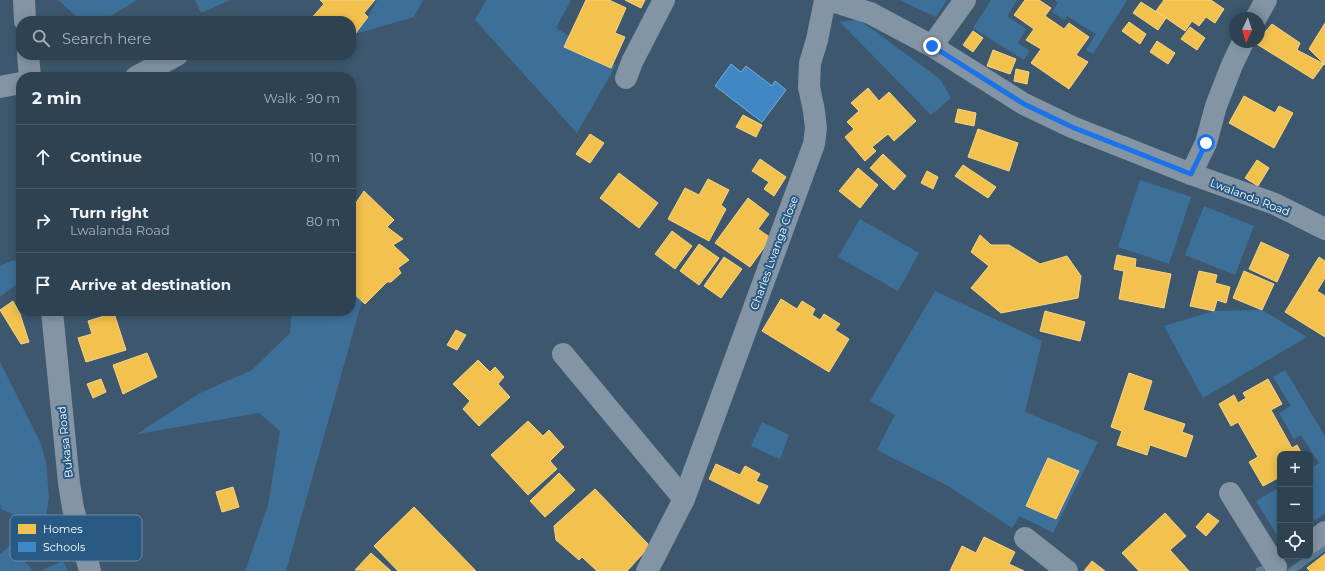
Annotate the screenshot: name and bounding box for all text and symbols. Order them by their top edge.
north arrow [1229,12,1265,48]
search box [16,16,356,60]
icon: search [30,27,52,49]
text: Search here [62,29,151,48]
route end [923,37,941,55]
text: 2 min [32,88,82,108]
text: Walk · 90 m [264,90,340,106]
route start [1197,134,1215,152]
icon: ahead [32,146,54,168]
text: Continue [70,147,142,166]
text: 10 m [310,149,340,165]
street label: Lwalanda Road [1208,175,1292,219]
street label: Charles Lwanga Close [747,194,801,312]
text: Turn right [70,203,149,222]
icon: right [32,210,54,232]
text: 80 m [306,213,340,229]
text: Lwalanda Road [70,222,170,238]
icon: arrive [32,274,54,296]
text: Arrive at destination [70,275,231,294]
street label: Bukasa Road [54,405,76,479]
map controls [1277,451,1313,559]
button: + [1277,451,1313,487]
button: − [1277,487,1313,523]
legend [10,515,142,561]
text: Homes [43,522,83,536]
button: locate [1277,523,1313,559]
text: Schools [43,540,86,554]

